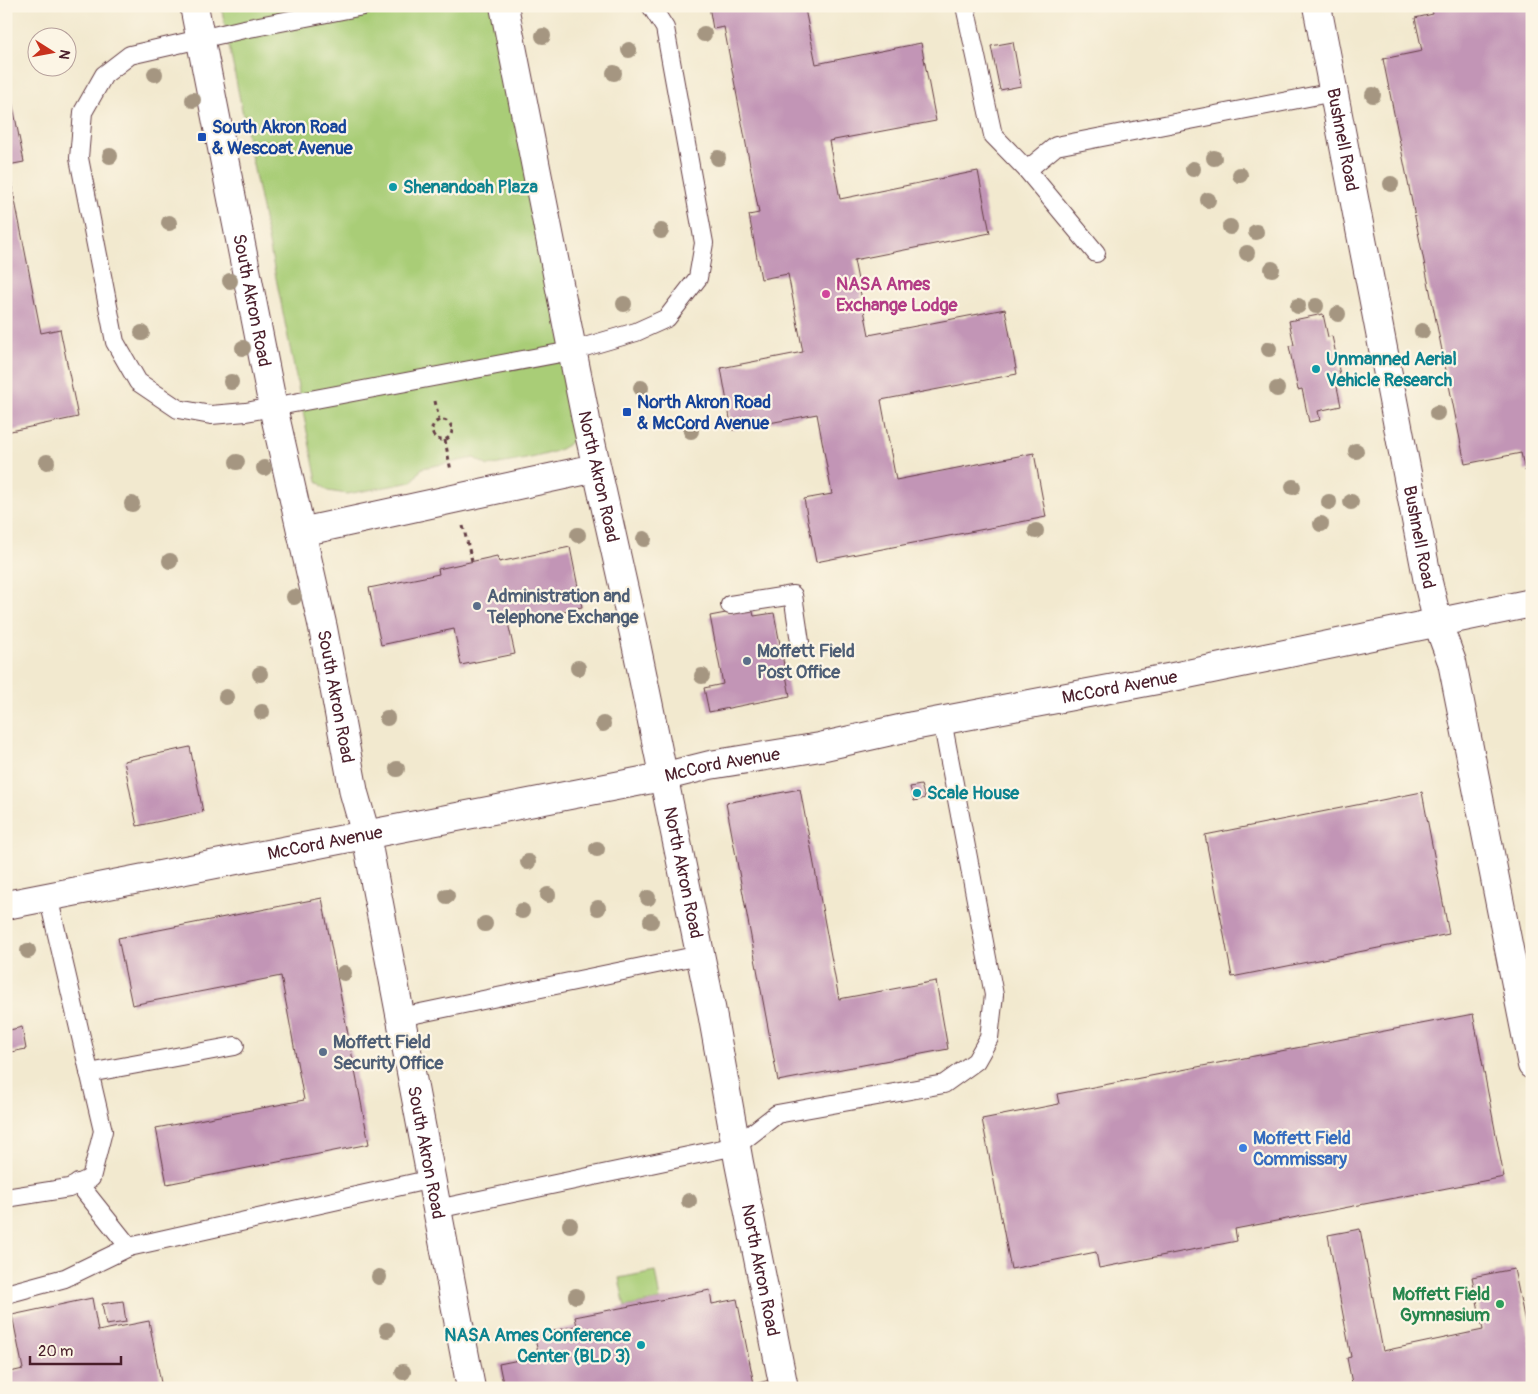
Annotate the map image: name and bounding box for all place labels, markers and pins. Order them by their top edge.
place label: South Akron Road & Wescoat Avenue [212,116,354,160]
marker: South Akron Road & Wescoat Avenue [196,131,208,143]
place label: Shenandoah Plaza [403,176,538,199]
marker: Shenandoah Plaza [387,181,399,193]
place label: NASA Ames Exchange Lodge [836,273,958,317]
marker: NASA Ames Exchange Lodge [820,288,832,300]
place label: Unmanned Aerial Vehicle Research [1326,348,1457,392]
marker: Unmanned Aerial Vehicle Research [1310,363,1322,375]
place label: North Akron Road & McCord Avenue [637,391,771,435]
marker: North Akron Road & McCord Avenue [621,406,633,418]
place label: Administration and Telephone Exchange [486,585,639,629]
marker: Administration and Telephone Exchange [471,600,483,612]
place label: Moffett Field Post Office [757,640,855,684]
marker: Moffett Field Post Office [741,655,753,667]
place label: Scale House [927,782,1020,805]
marker: Scale House [911,787,923,799]
place label: Moffett Field Security Office [333,1031,445,1075]
marker: Moffett Field Security Office [317,1046,329,1058]
place label: Moffett Field Commissary [1253,1127,1351,1171]
marker: Moffett Field Commissary [1237,1142,1249,1154]
place label: Moffett Field Gymnasium [1392,1283,1490,1327]
marker: Moffett Field Gymnasium [1494,1298,1506,1310]
place label: NASA Ames Conference Center (BLD 3) [444,1324,632,1368]
marker: NASA Ames Conference Center (BLD 3) [635,1339,647,1351]

